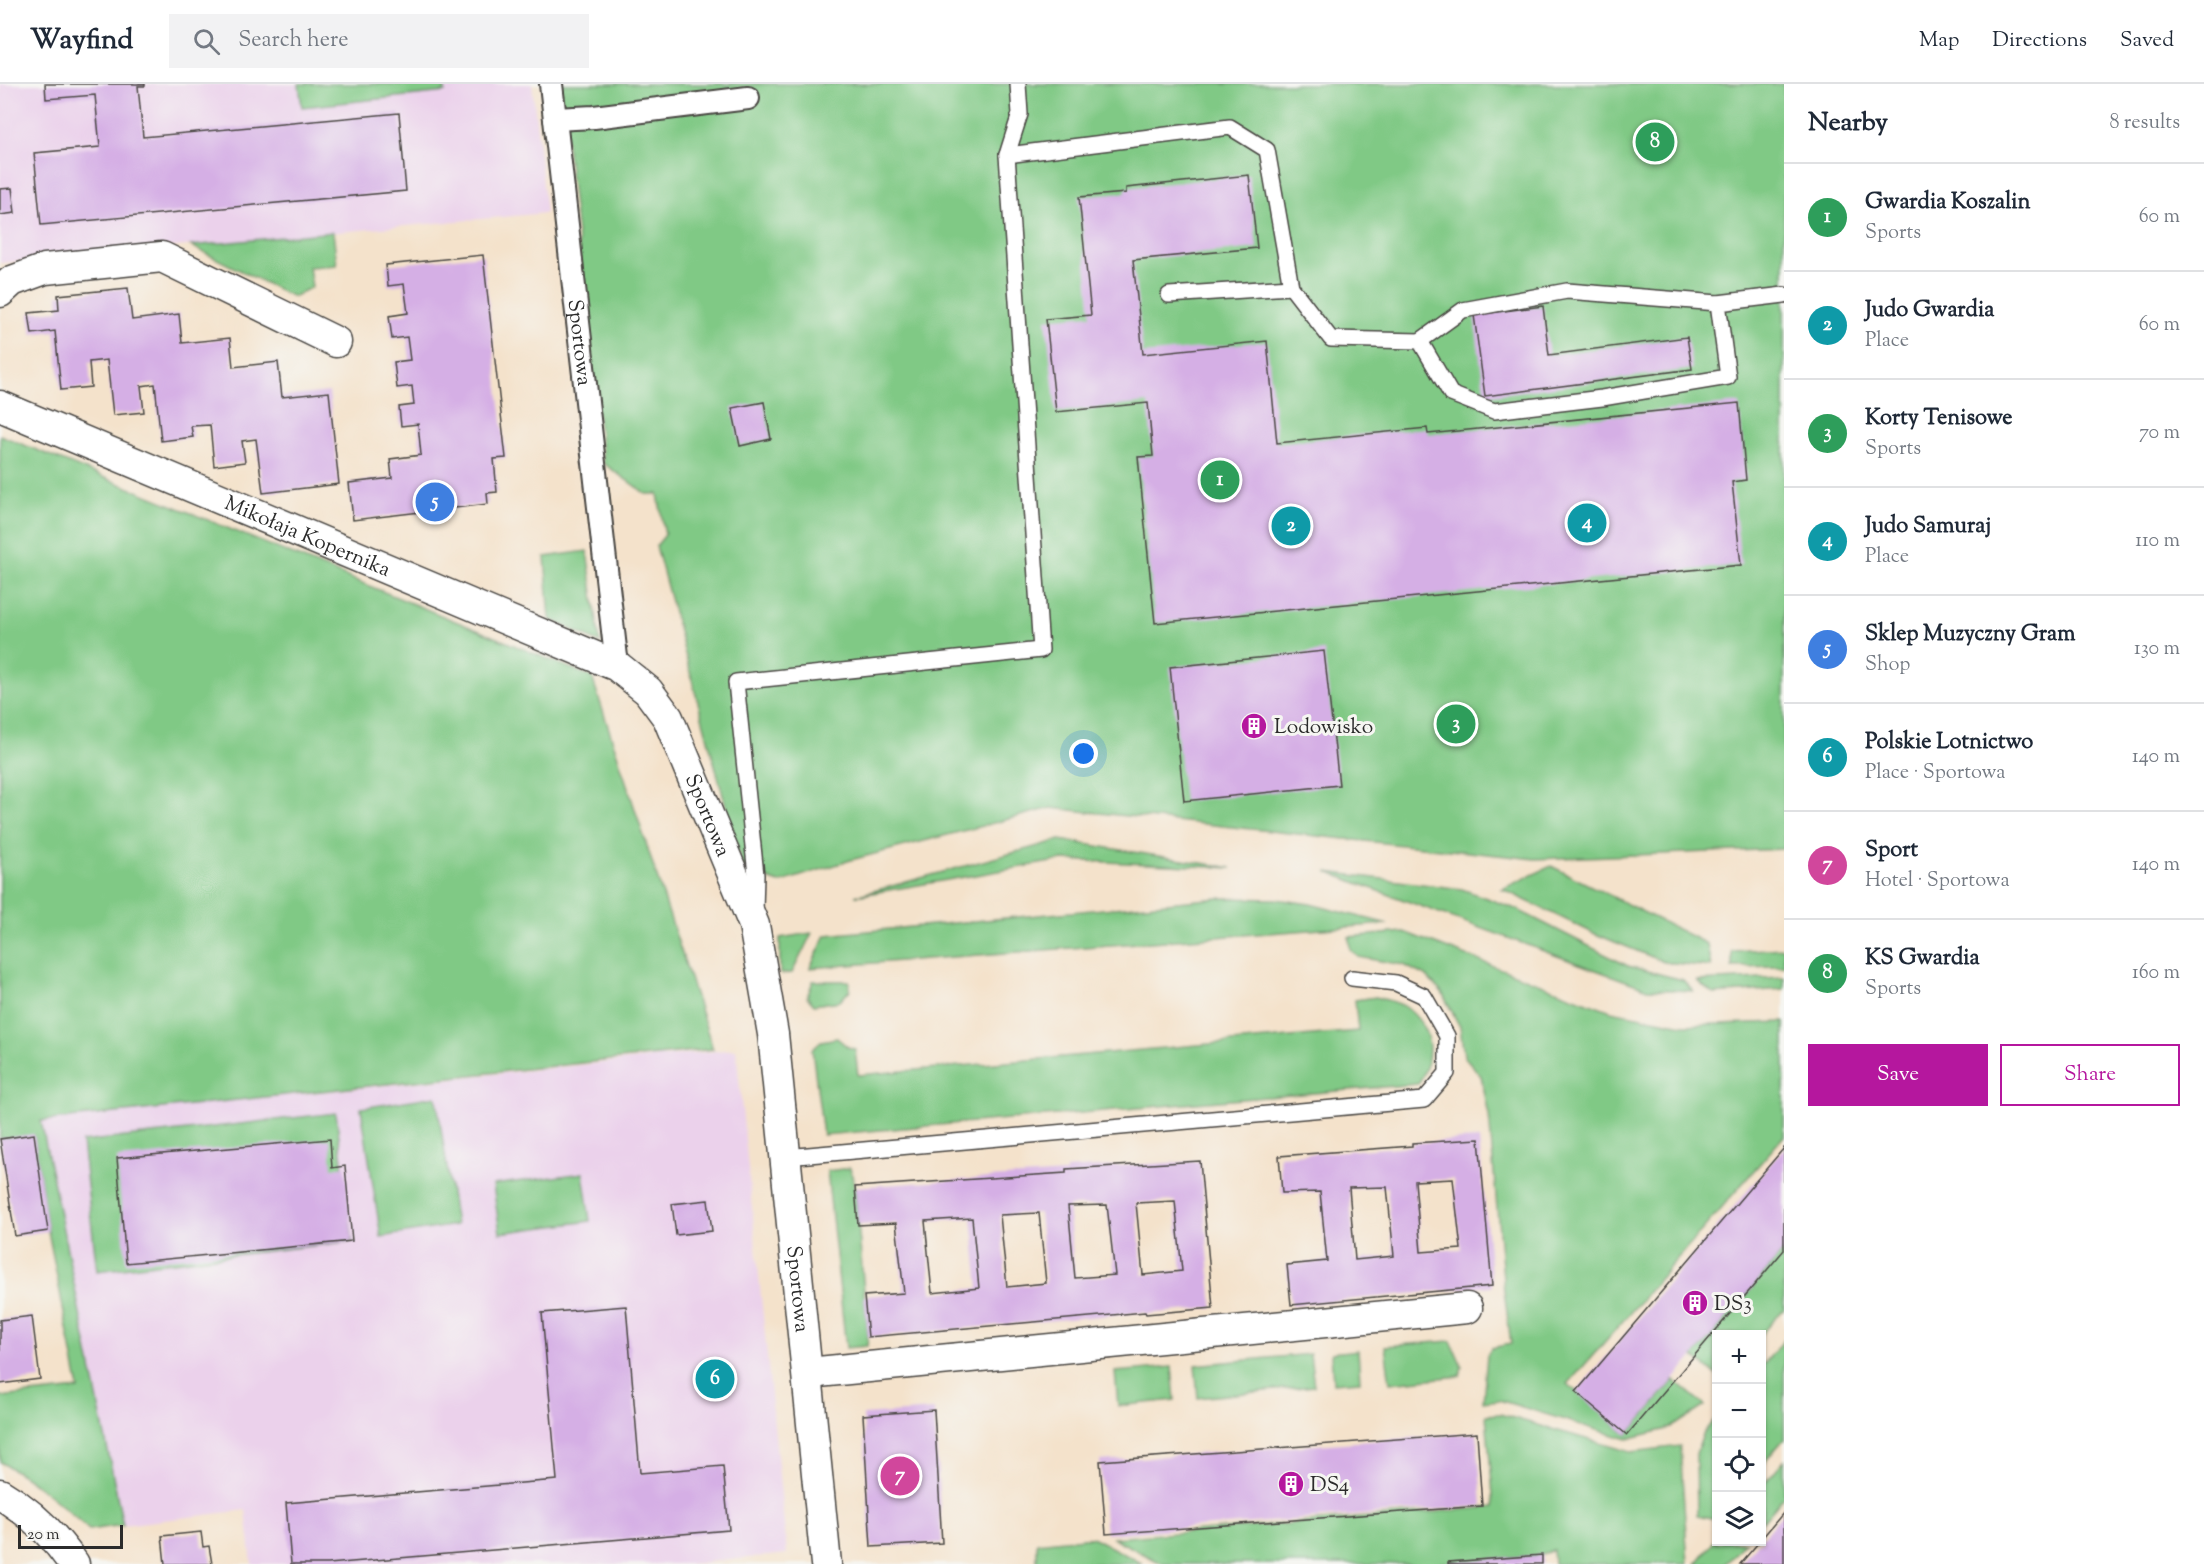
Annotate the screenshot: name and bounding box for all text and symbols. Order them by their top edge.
search box [169,14,589,68]
text: Wayfind [30,21,133,61]
icon: search [190,25,223,58]
text: Search here [238,25,349,57]
text: Map [1919,26,1959,56]
text: Directions [1992,26,2087,56]
text: Saved [2120,26,2174,56]
text: Nearby [1808,105,1888,142]
text: 8 results [2109,109,2180,138]
pin: 8 [1636,120,1674,164]
text: Gwardia Koszalin [1865,187,2031,219]
text: 1 [1824,203,1831,232]
text: 60 m [2139,203,2180,232]
text: Sports [1865,219,1921,248]
text: Judo Gwardia [1865,295,1994,327]
street label: Sportowa [559,298,598,388]
text: 2 [1823,311,1832,340]
text: 60 m [2139,311,2180,340]
text: Place [1865,327,1909,356]
text: Korty Tenisowe [1865,403,2013,435]
text: 3 [1823,419,1832,448]
text: 70 m [2139,419,2180,448]
text: Sports [1865,435,1921,464]
pin: 1 [1200,458,1240,502]
pin: 5 [416,480,454,524]
street label: Mikołaja Kopernika [219,489,395,586]
pin: 4 [1568,500,1606,546]
pin: 2 [1272,504,1310,548]
text: Judo Samuraj [1865,511,1991,543]
text: 4 [1822,527,1833,556]
text: 110 m [2135,527,2180,556]
text: Place [1865,543,1909,572]
text: Sklep Muzyczny Gram [1865,619,2075,651]
text: 5 [1824,635,1831,664]
text: 130 m [2134,635,2180,664]
text: Shop [1865,651,1910,680]
pin: 3 [1436,702,1476,746]
building icon: Lodowisko [1239,711,1269,741]
place label: Lodowisko [1274,713,1373,743]
text: Polskie Lotnictwo [1865,727,2033,759]
your location [1069,739,1098,768]
text: 6 [1823,743,1832,772]
text: 140 m [2132,743,2180,772]
text: Place · Sportowa [1865,759,2006,788]
street label: Sportowa [676,770,737,862]
text: Sport [1865,835,1918,867]
text: 7 [1822,851,1833,880]
text: 140 m [2132,851,2180,880]
text: Hotel · Sportowa [1865,867,2010,896]
text: KS Gwardia [1865,943,1980,975]
text: 8 [1823,959,1833,988]
text: 160 m [2132,959,2180,988]
text: Sports [1865,975,1921,1004]
button: Save [1808,1044,1988,1106]
button: Share [2000,1044,2180,1106]
street label: Sportowa [777,1244,816,1334]
building icon: DS3 [1680,1288,1710,1318]
place label: DS3 [1714,1290,1752,1320]
map controls [1712,1330,1766,1546]
button: + [1712,1330,1766,1384]
pin: 6 [696,1356,734,1402]
button: − [1712,1384,1766,1438]
button: locate [1712,1438,1766,1492]
pin: 7 [880,1454,920,1498]
building icon: DS4 [1276,1469,1306,1499]
place label: DS4 [1310,1471,1349,1501]
button: layers [1712,1492,1766,1546]
scale bar [18,1522,123,1550]
text: 20 m [27,1524,60,1547]

